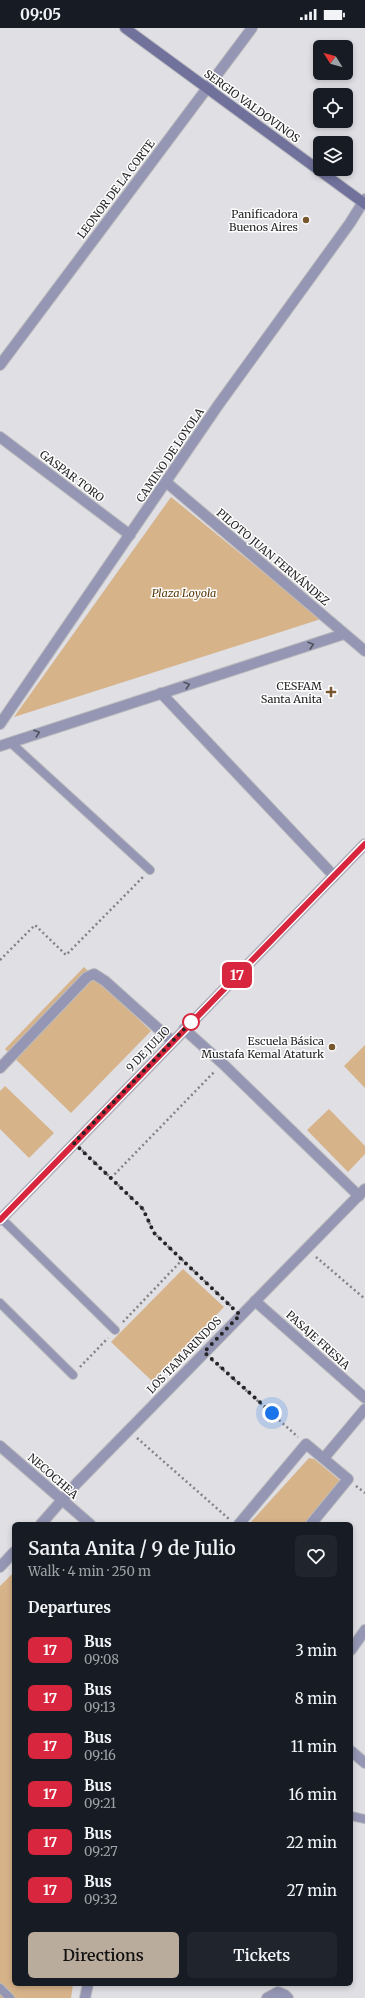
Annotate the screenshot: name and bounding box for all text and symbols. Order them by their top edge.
text: 09:05 [20,5,61,24]
north arrow [313,40,353,80]
map controls [313,40,353,176]
street label: SERGIO VALDOVINOS [201,67,303,146]
button: locate [313,88,353,128]
button: layers [313,136,353,176]
street label: LEONOR DE LA CORTE [74,137,158,241]
place label: Panificadora Buenos Aires [229,207,298,234]
marker: Panificadora Buenos Aires [301,215,311,225]
street label: CAMINO DE LOYOLA [133,405,207,505]
street label: GASPAR TORO [37,447,107,505]
street label: PILOTO JUAN FERNÁNDEZ [214,506,332,608]
park label: Plaza Loyola [152,586,216,600]
one-way arrow [307,641,314,649]
place label: CESFAM Santa Anita [261,679,322,706]
one-way arrow [183,681,190,690]
marker: CESFAM Santa Anita [325,686,337,698]
one-way arrow [33,730,40,738]
line badge: 17 [219,962,255,988]
text: 17 [230,966,244,984]
unlabelled marker [182,1013,200,1031]
street label: 9 DE JULIO [123,1023,173,1075]
place label: Escuela Básica Mustafa Kemal Ataturk [201,1034,324,1061]
marker: Escuela Básica Mustafa Kemal Ataturk [327,1042,337,1052]
street label: PASAJE FRESIA [283,1308,353,1372]
street label: LOS TAMARINDOS [144,1313,225,1396]
your location [262,1403,282,1423]
street label: NECOCHEA [25,1450,81,1502]
button: heart [295,1535,337,1577]
text: Santa Anita / 9 de Julio [28,1536,236,1560]
text: Walk · 4 min · 250 m [28,1563,151,1580]
text: Departures [28,1598,111,1617]
text: Bus [84,1632,112,1651]
text: 17 [43,1641,57,1659]
text: 3 min [295,1641,337,1660]
text: 09:08 [84,1651,119,1668]
text: Bus [84,1680,112,1699]
text: 17 [43,1689,57,1707]
text: 8 min [295,1689,337,1708]
text: 09:13 [84,1699,116,1716]
text: Bus [84,1728,112,1747]
text: 17 [43,1737,57,1755]
text: 11 min [291,1737,337,1756]
text: 09:16 [84,1747,116,1764]
text: Bus [84,1776,112,1795]
text: 17 [43,1785,57,1803]
text: 16 min [289,1785,337,1804]
text: 09:21 [84,1795,116,1812]
text: Bus [84,1824,112,1843]
text: 17 [43,1833,57,1851]
text: 22 min [286,1833,337,1852]
text: 09:27 [84,1843,118,1860]
text: Bus [84,1872,112,1891]
text: 17 [43,1881,57,1899]
text: 27 min [287,1881,337,1900]
text: 09:32 [84,1891,117,1908]
button: Directions [28,1932,179,1978]
button: Tickets [187,1932,337,1978]

